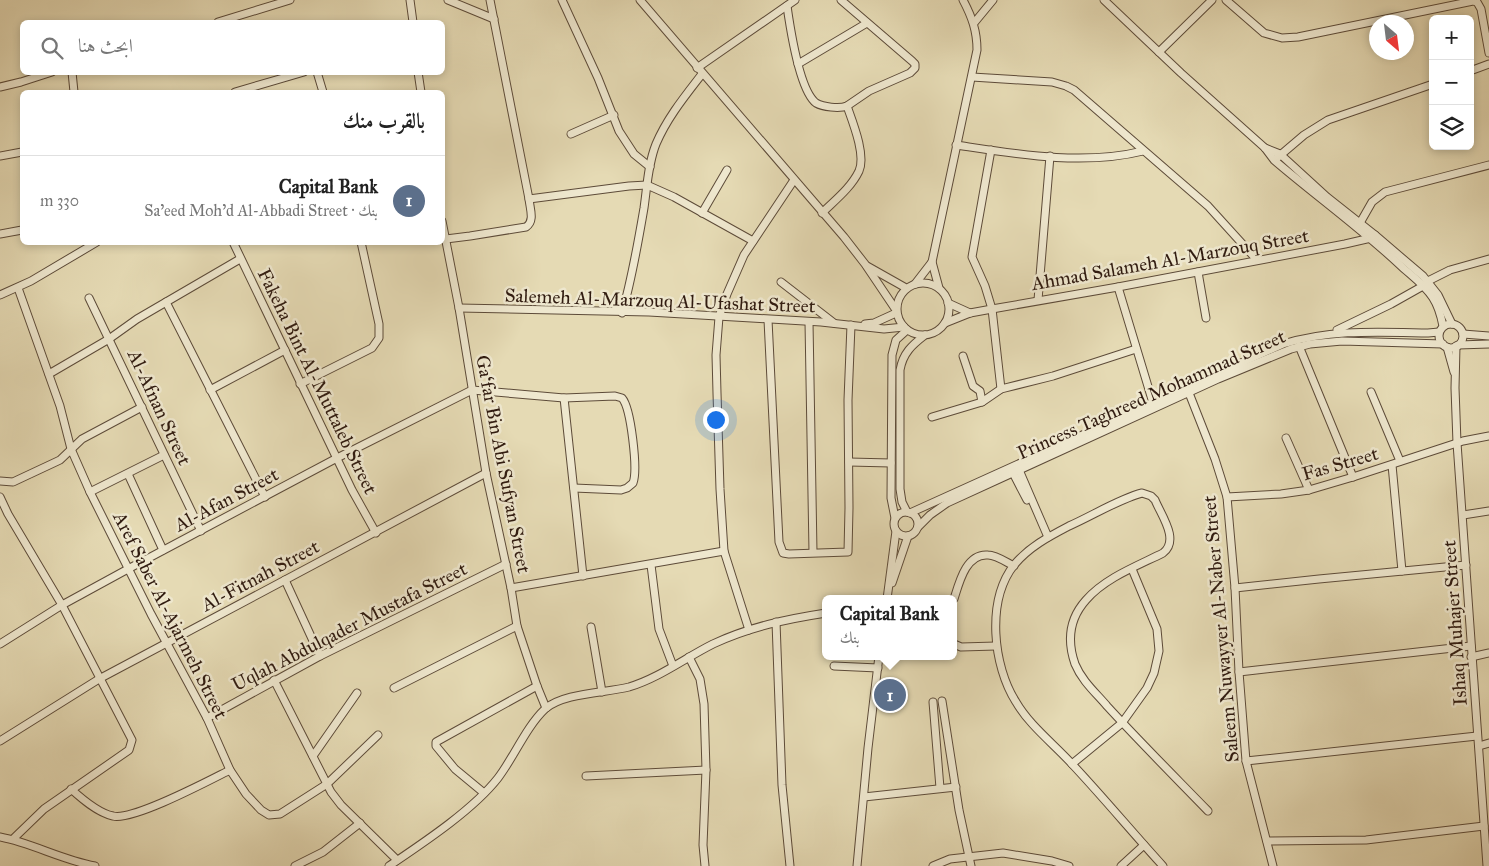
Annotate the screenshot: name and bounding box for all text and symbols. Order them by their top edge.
north arrow [1369,15,1414,60]
map controls [1429,15,1474,150]
button: + [1429,15,1474,60]
search box [20,20,445,75]
icon: search [38,34,66,62]
text: ابحث هنا [78,34,133,57]
button: − [1429,60,1474,105]
button: layers [1429,105,1474,150]
text: بالقرب منك [343,108,425,134]
text: Capital Bank [279,175,378,198]
text: 330 m [40,191,79,210]
text: 1 [406,191,412,210]
text: بنك · Sa'eed Moh'd Al-Abbadi Street [144,201,378,220]
street label: Ahmad Salameh Al-Marzouq Street [1029,224,1311,296]
street label: Fakeha Bint Al-Muttaleb Street [253,265,382,498]
street label: Salemeh Al-Marzouq Al-Ufashat Street [504,284,816,318]
street label: Princess Taghreed Mohammad Street [1013,325,1290,465]
street label: Al-Afnan Street [122,345,196,469]
street label: Ga‘far Bin Abi Sufyan Street [471,353,536,575]
your location [703,407,729,433]
street label: Fas Street [1299,442,1381,485]
street label: Al-Afan Street [169,462,282,537]
street label: Saleem Nuwayyer Al-Naber Street [1197,494,1244,763]
street label: Aref Saber Al-Ajarmeh Street [108,507,233,723]
street label: Al-Fitnah Street [196,535,323,617]
street label: Ishaq Muhajer Street [1437,539,1473,706]
street label: Uqlah Abdulqader Mustafa Street [228,557,471,697]
popup [822,595,957,660]
text: Capital Bank [840,602,939,625]
text: بنك [840,628,860,647]
pin: 1 [874,676,906,714]

